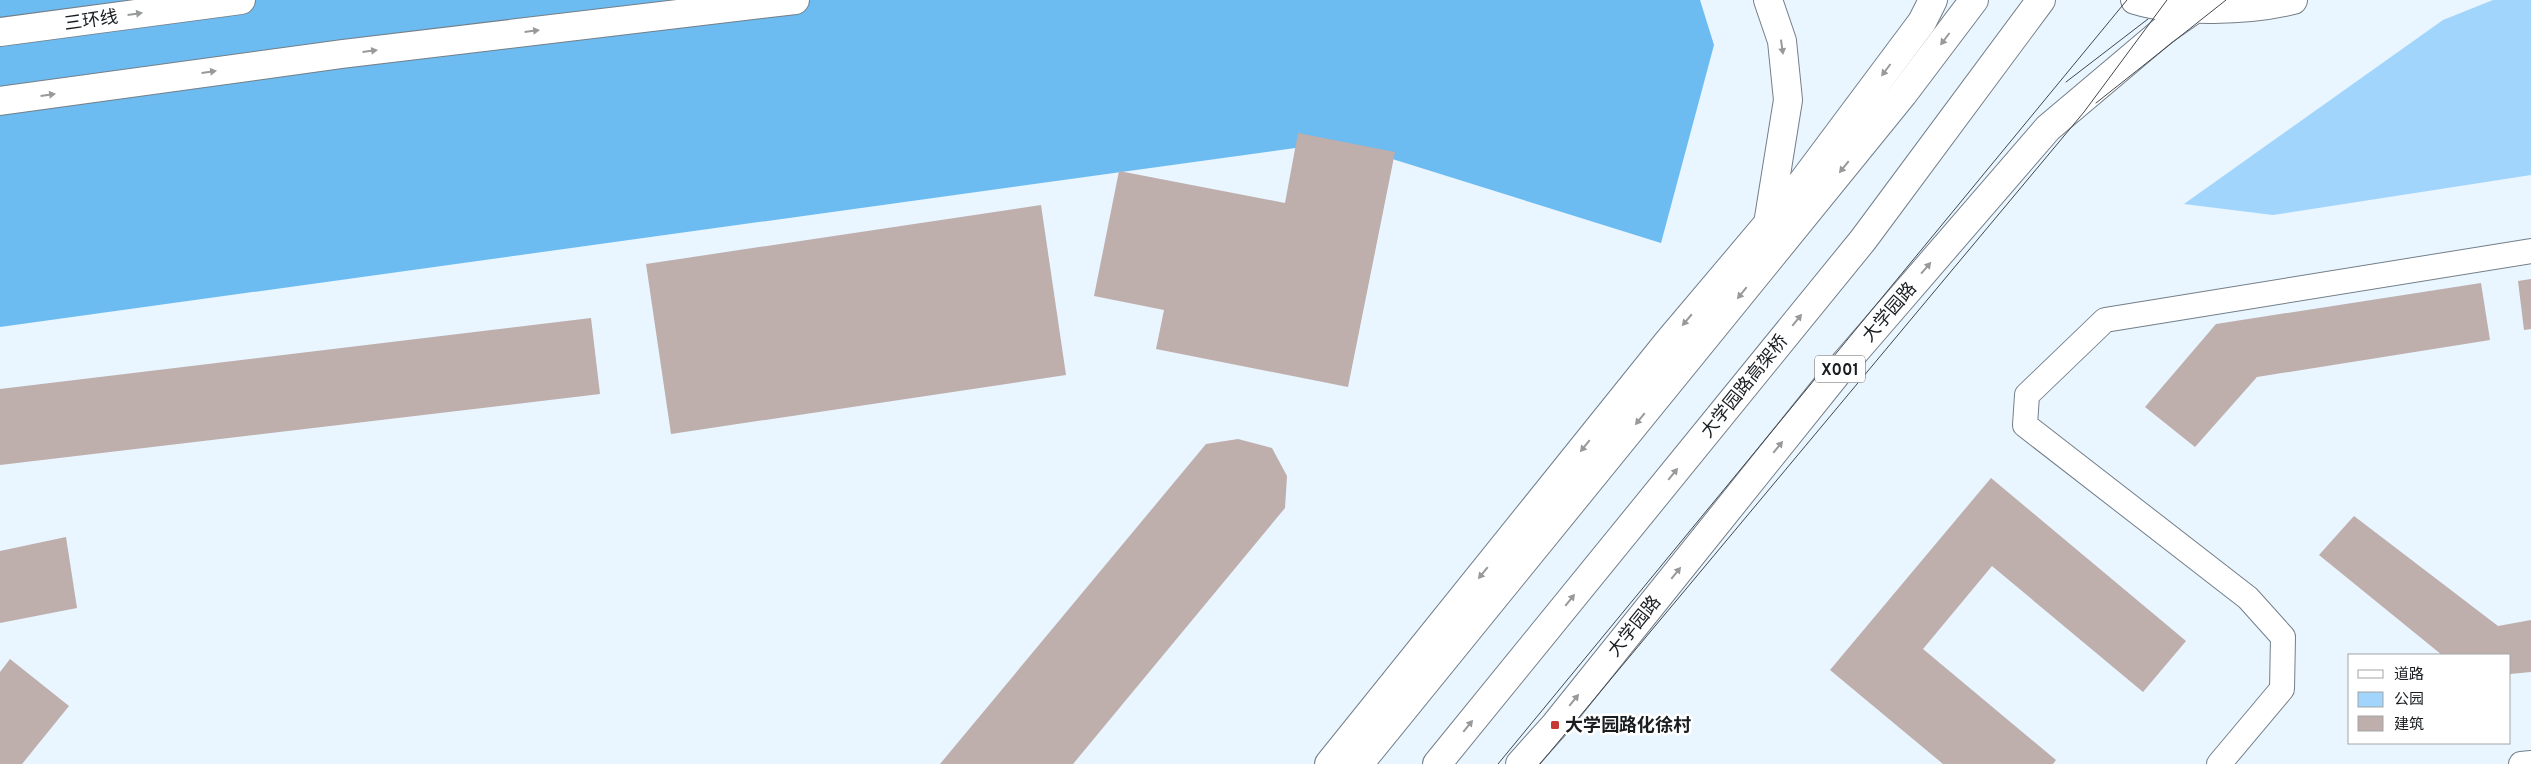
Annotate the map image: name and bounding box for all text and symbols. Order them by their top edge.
street label: 三环线 [63,6,120,37]
one-way arrow [127,10,143,18]
one-way arrow [524,27,540,35]
one-way arrow [1940,32,1950,46]
one-way arrow [1778,39,1786,55]
one-way arrow [363,47,379,55]
one-way arrow [1881,63,1892,76]
one-way arrow [202,68,218,76]
one-way arrow [41,90,57,98]
one-way arrow [1839,160,1850,173]
one-way arrow [1921,261,1932,274]
street label: 大学园路 [1858,278,1922,348]
one-way arrow [1737,287,1748,299]
one-way arrow [1682,313,1693,326]
one-way arrow [1792,314,1803,327]
street label: 大学园路高架桥 [1697,331,1794,443]
road number: X001 [1815,356,1865,382]
one-way arrow [1634,412,1645,425]
one-way arrow [1580,439,1591,452]
one-way arrow [1772,440,1783,453]
one-way arrow [1667,468,1678,481]
one-way arrow [1478,566,1489,579]
one-way arrow [1671,567,1682,580]
street label: 大学园路 [1604,592,1667,662]
one-way arrow [1565,594,1576,607]
legend [2348,654,2511,744]
text: 道路 [2394,666,2424,685]
text: 公园 [2394,691,2424,710]
one-way arrow [1569,694,1580,707]
place label: 大学园路化徐村 [1565,715,1691,738]
text: 建筑 [2394,716,2424,735]
marker: 大学园路化徐村 [1549,719,1561,731]
one-way arrow [1463,720,1474,733]

